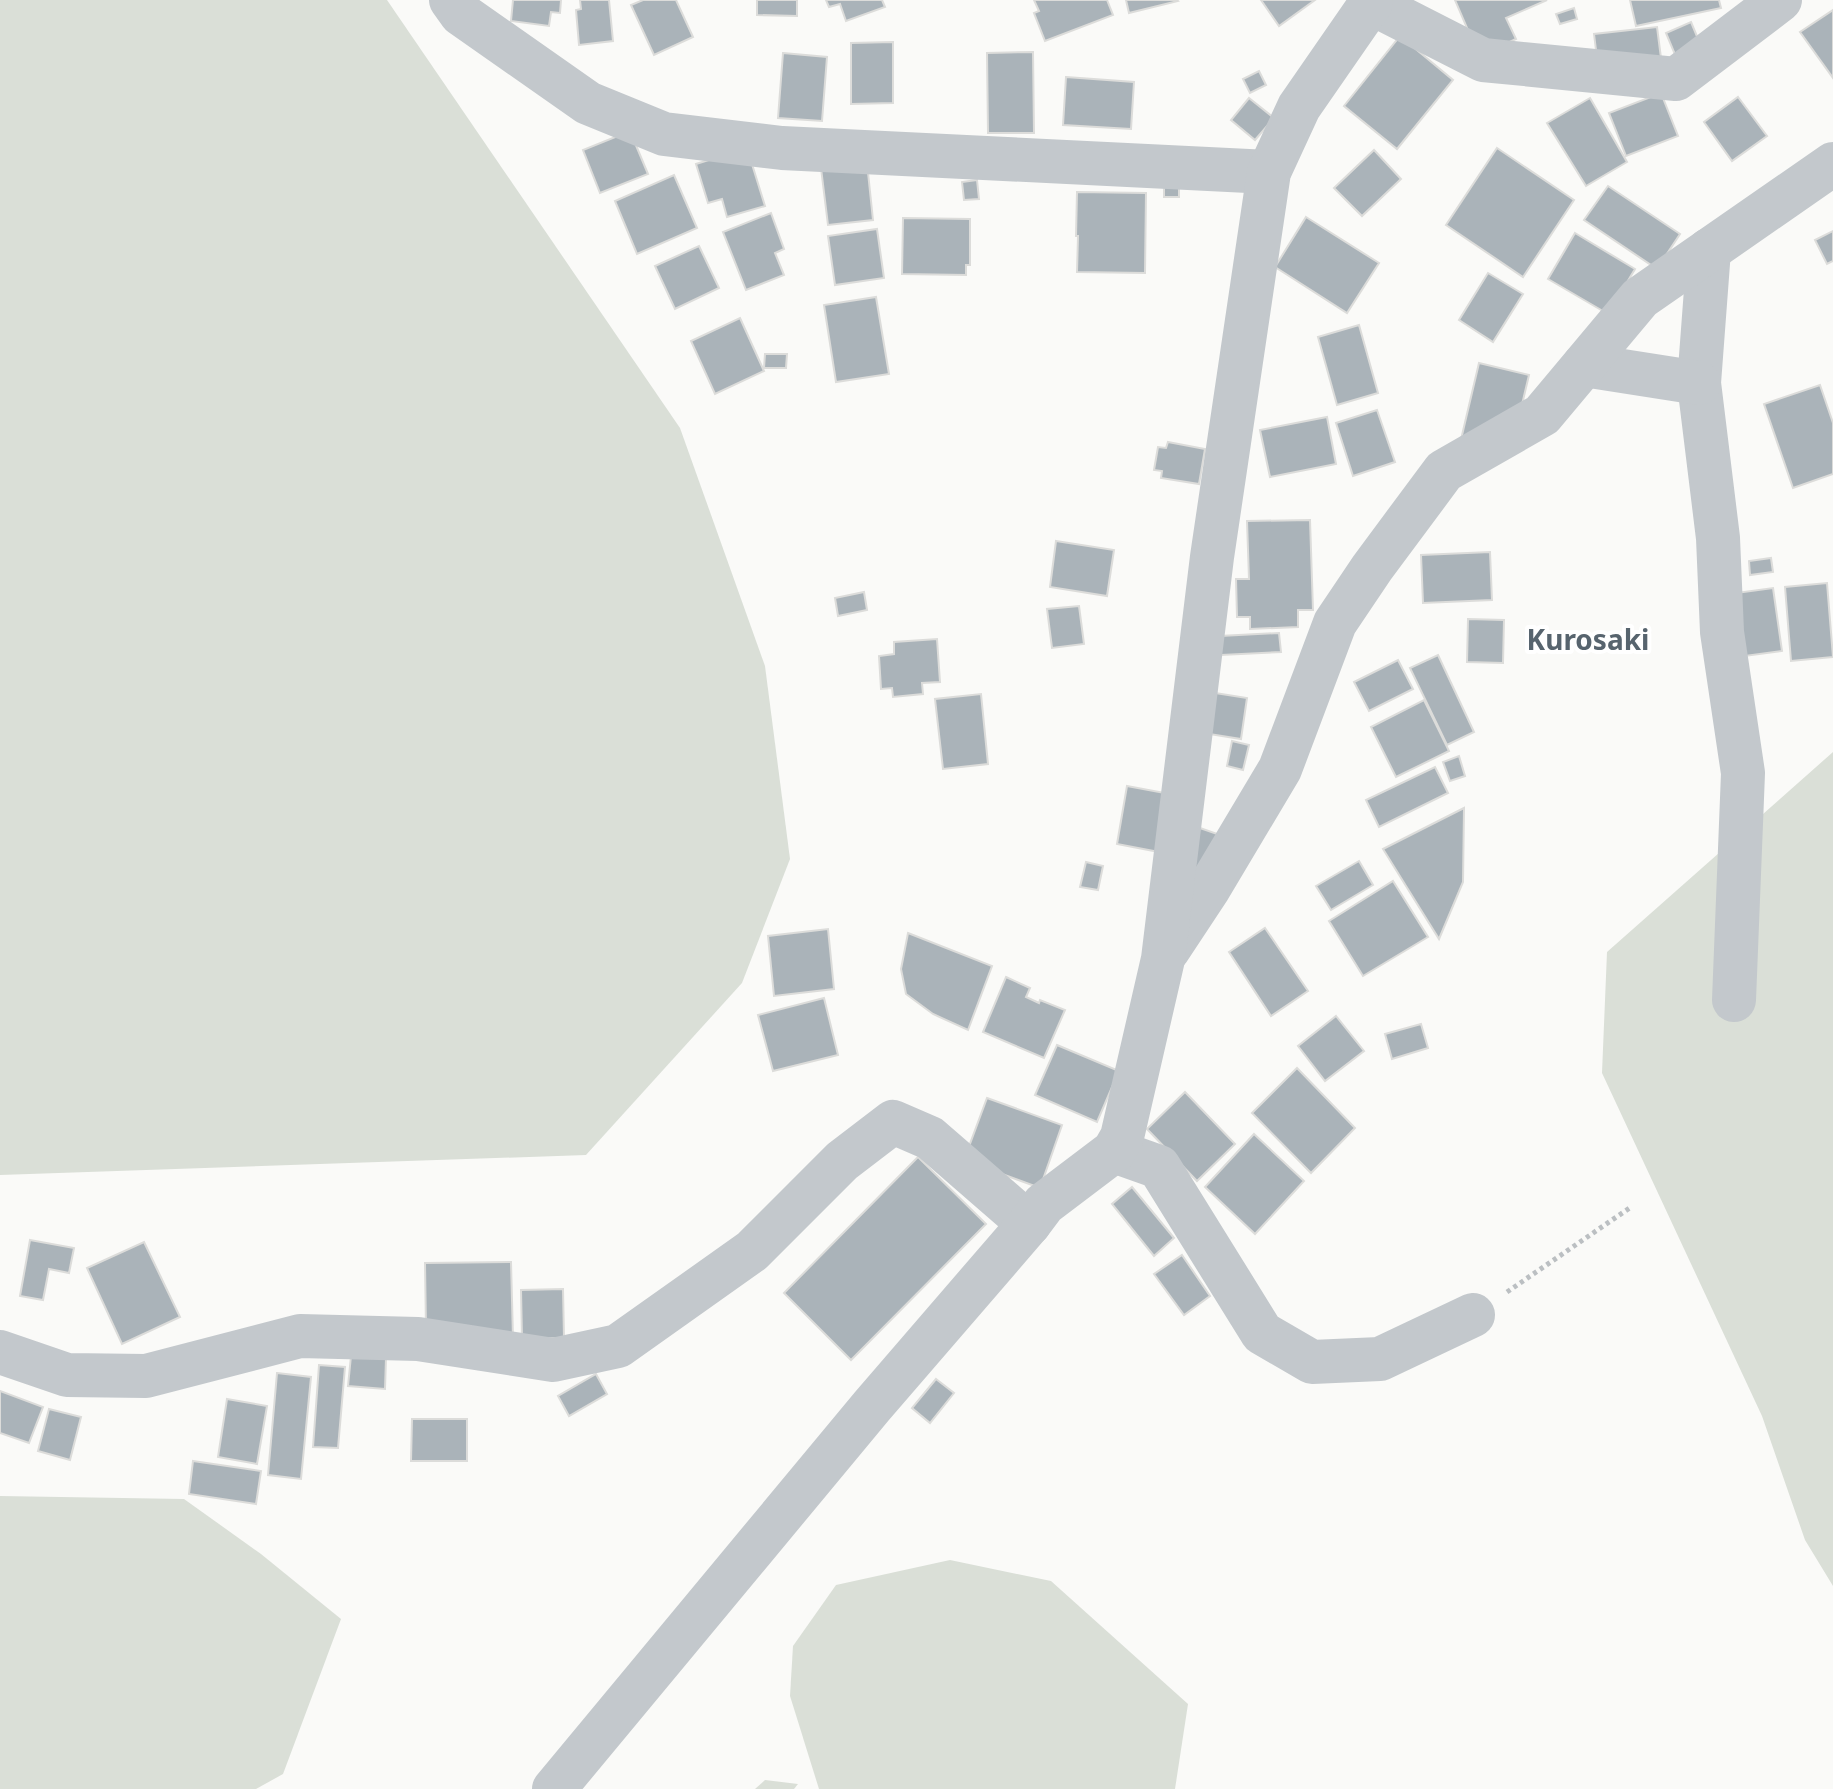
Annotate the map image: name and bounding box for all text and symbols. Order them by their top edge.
district label: Kurosaki [1527,620,1649,658]

